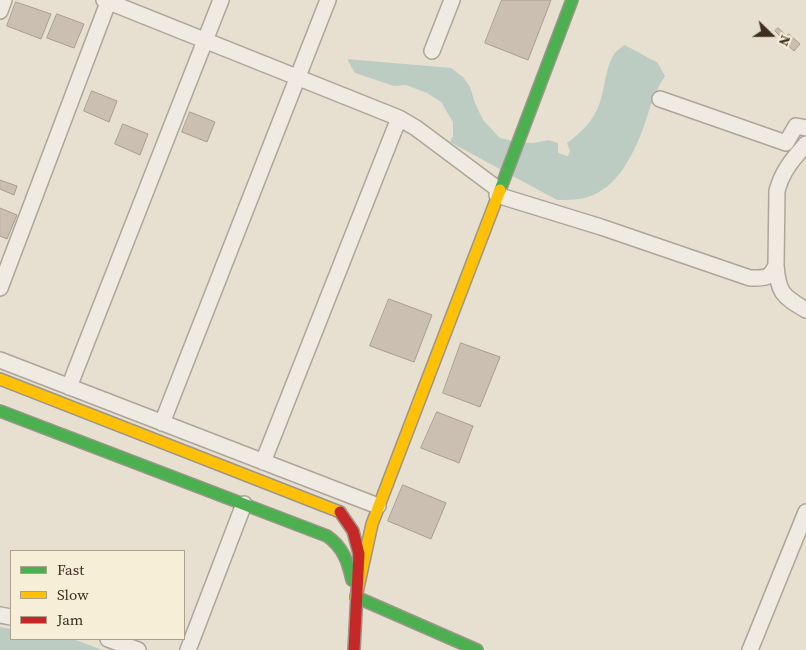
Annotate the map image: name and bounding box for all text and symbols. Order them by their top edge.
north arrow [746,10,796,60]
text: N [774,32,796,49]
legend [10,550,185,640]
text: Fast [57,559,84,580]
text: Slow [57,584,89,605]
text: Jam [57,609,83,630]

